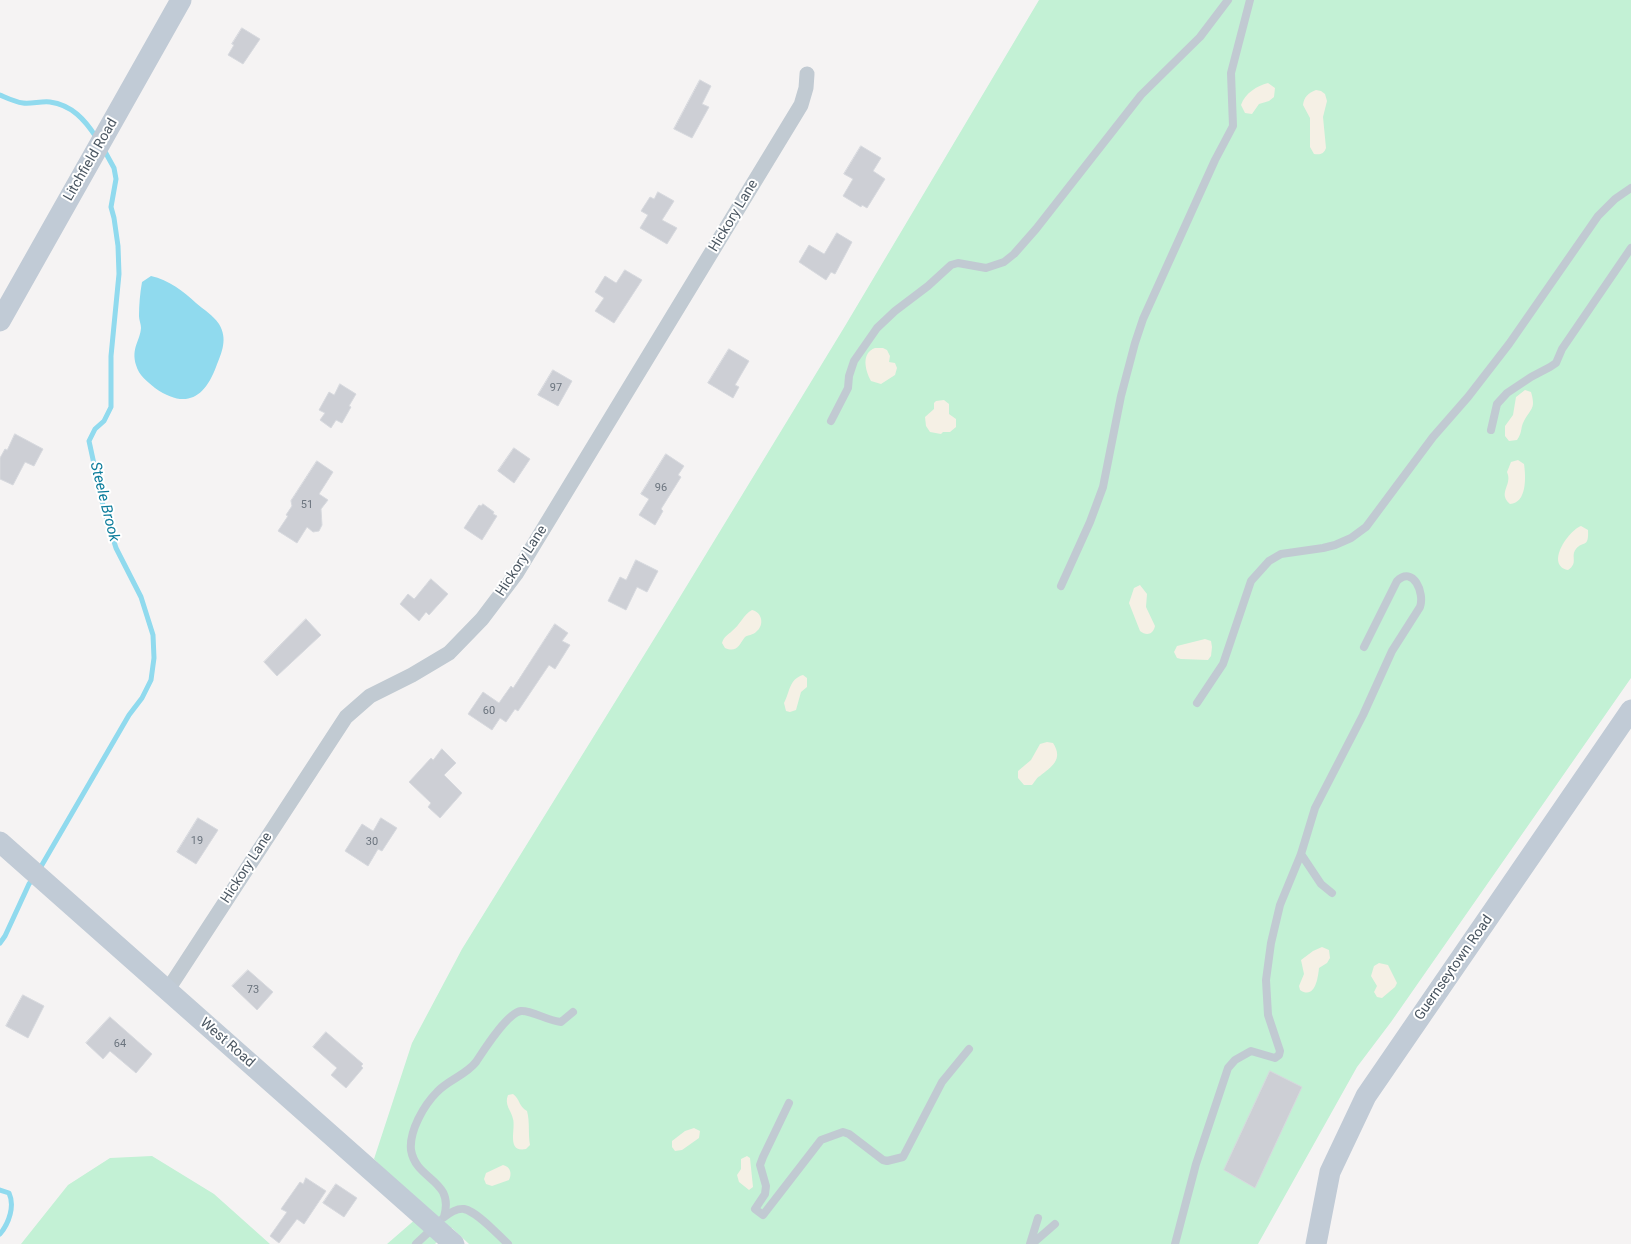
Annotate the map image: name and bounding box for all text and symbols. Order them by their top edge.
street label: Litchfield Road [61,116,121,204]
street label: Hickory Lane [706,177,762,255]
house number: 97 [550,381,562,395]
water label: Steele Brook [85,460,123,544]
house number: 96 [655,481,667,495]
house number: 51 [301,498,313,512]
street label: Hickory Lane [493,522,551,600]
house number: 60 [483,704,495,718]
street label: Hickory Lane [218,829,276,907]
house number: 19 [191,834,203,848]
house number: 30 [366,835,378,849]
street label: Guernseytown Road [1411,912,1497,1024]
house number: 73 [247,983,259,997]
street label: West Road [196,1015,258,1071]
house number: 64 [114,1037,126,1051]

